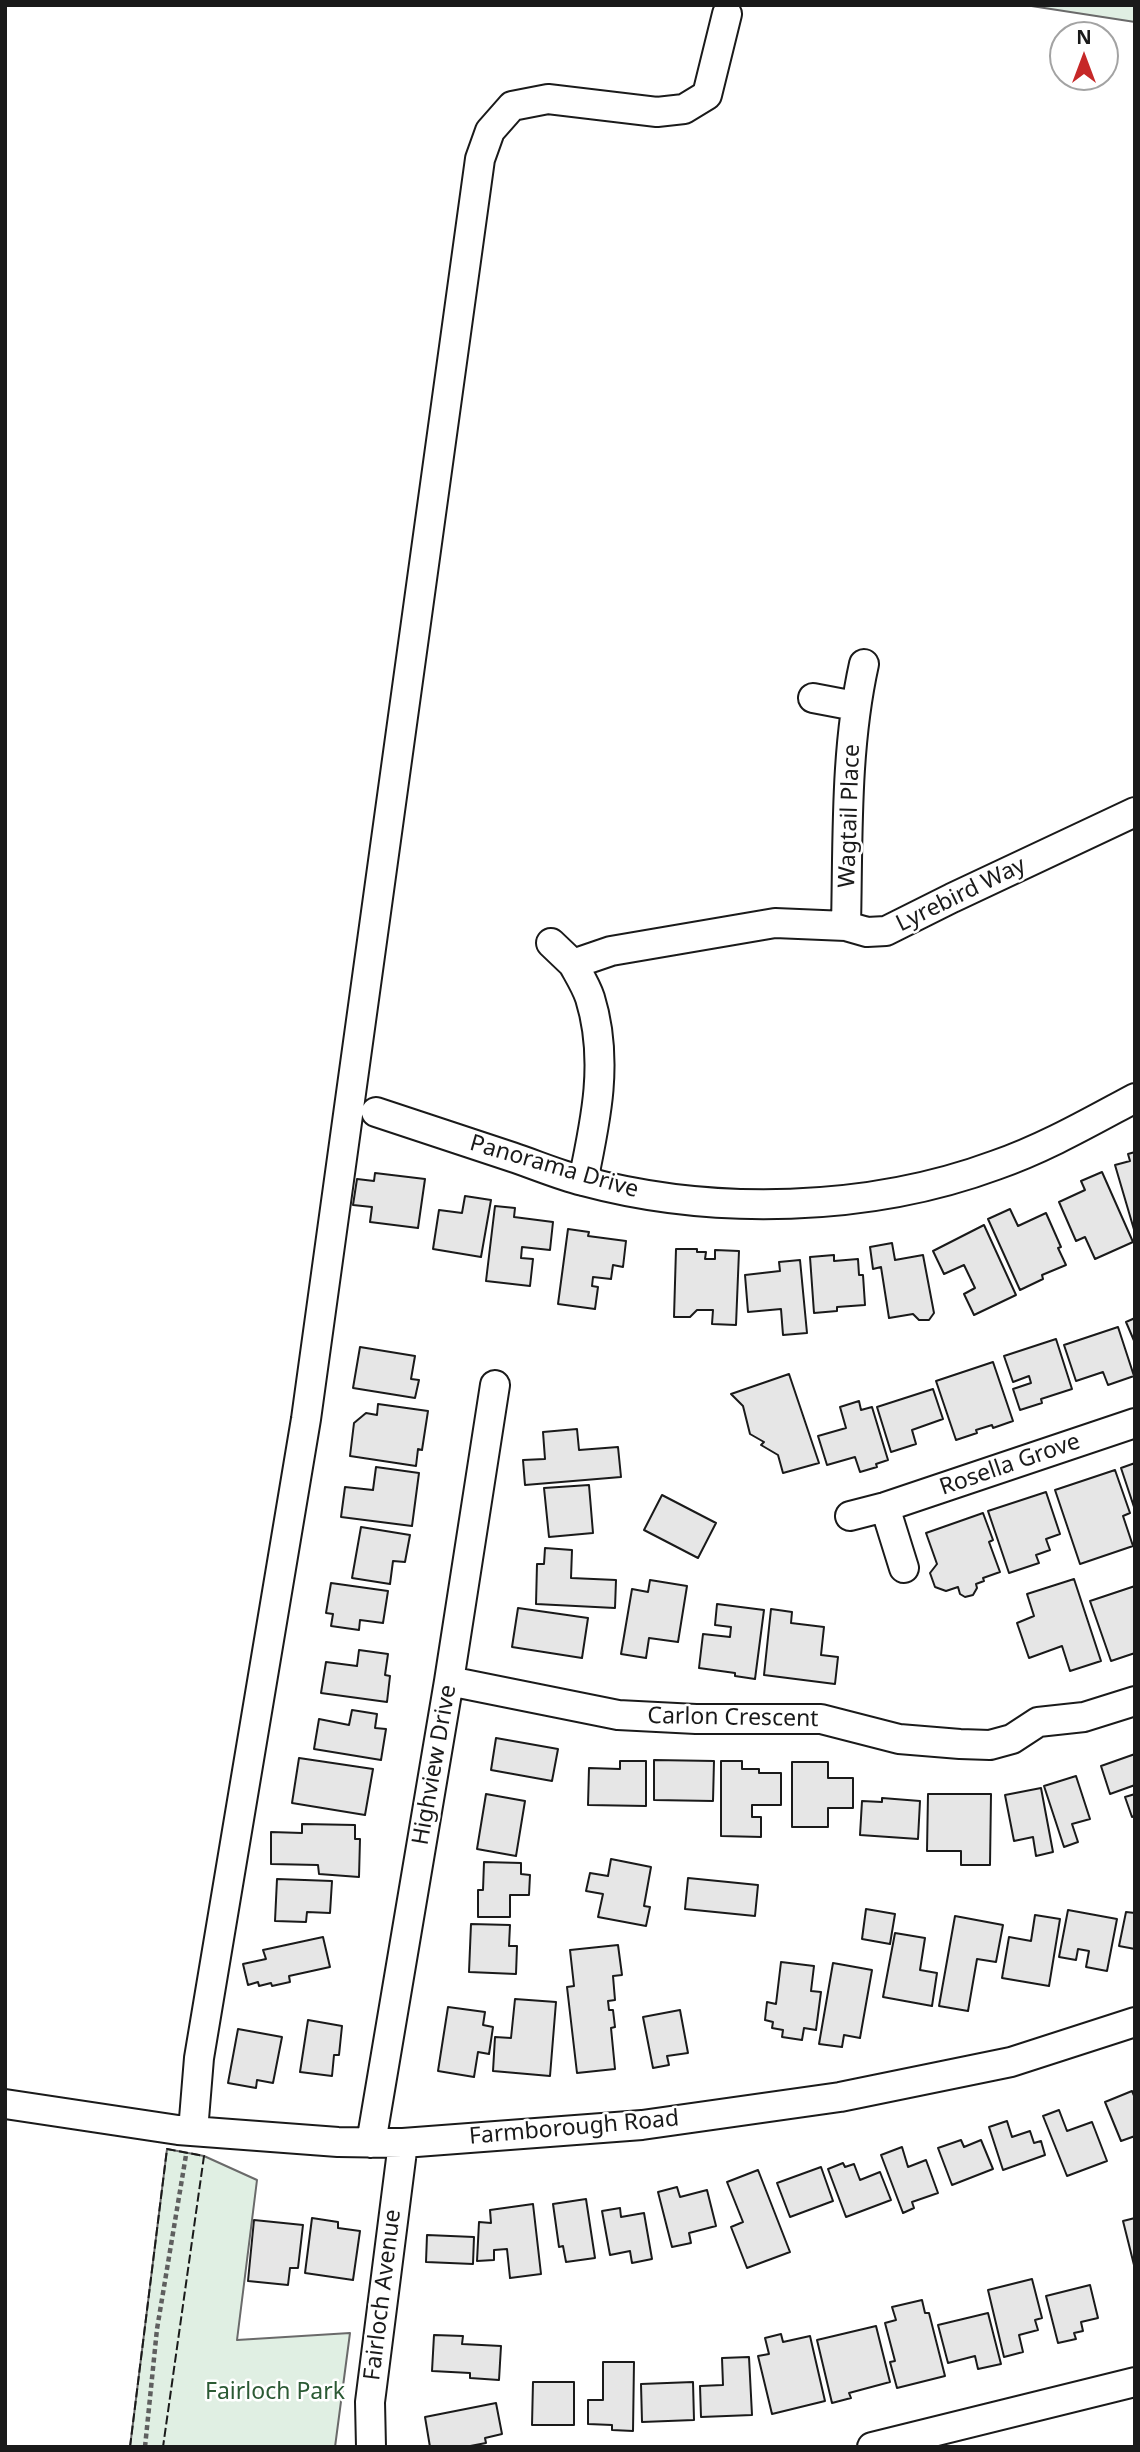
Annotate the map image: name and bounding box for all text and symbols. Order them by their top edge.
north arrow [1049,21,1119,91]
text: N [1076,24,1092,50]
street label: Wagtail Place [834,744,866,888]
street label: Lyrebird Way [892,852,1030,938]
street label: Panorama Drive [466,1130,642,1204]
street label: Rosella Grove [936,1428,1084,1502]
street label: Highview Drive [407,1683,463,1847]
street label: Carlon Crescent [647,1703,819,1733]
street label: Farmborough Road [468,2105,680,2151]
street label: Fairloch Avenue [359,2208,407,2382]
park label: Fairloch Park [205,2378,345,2406]

